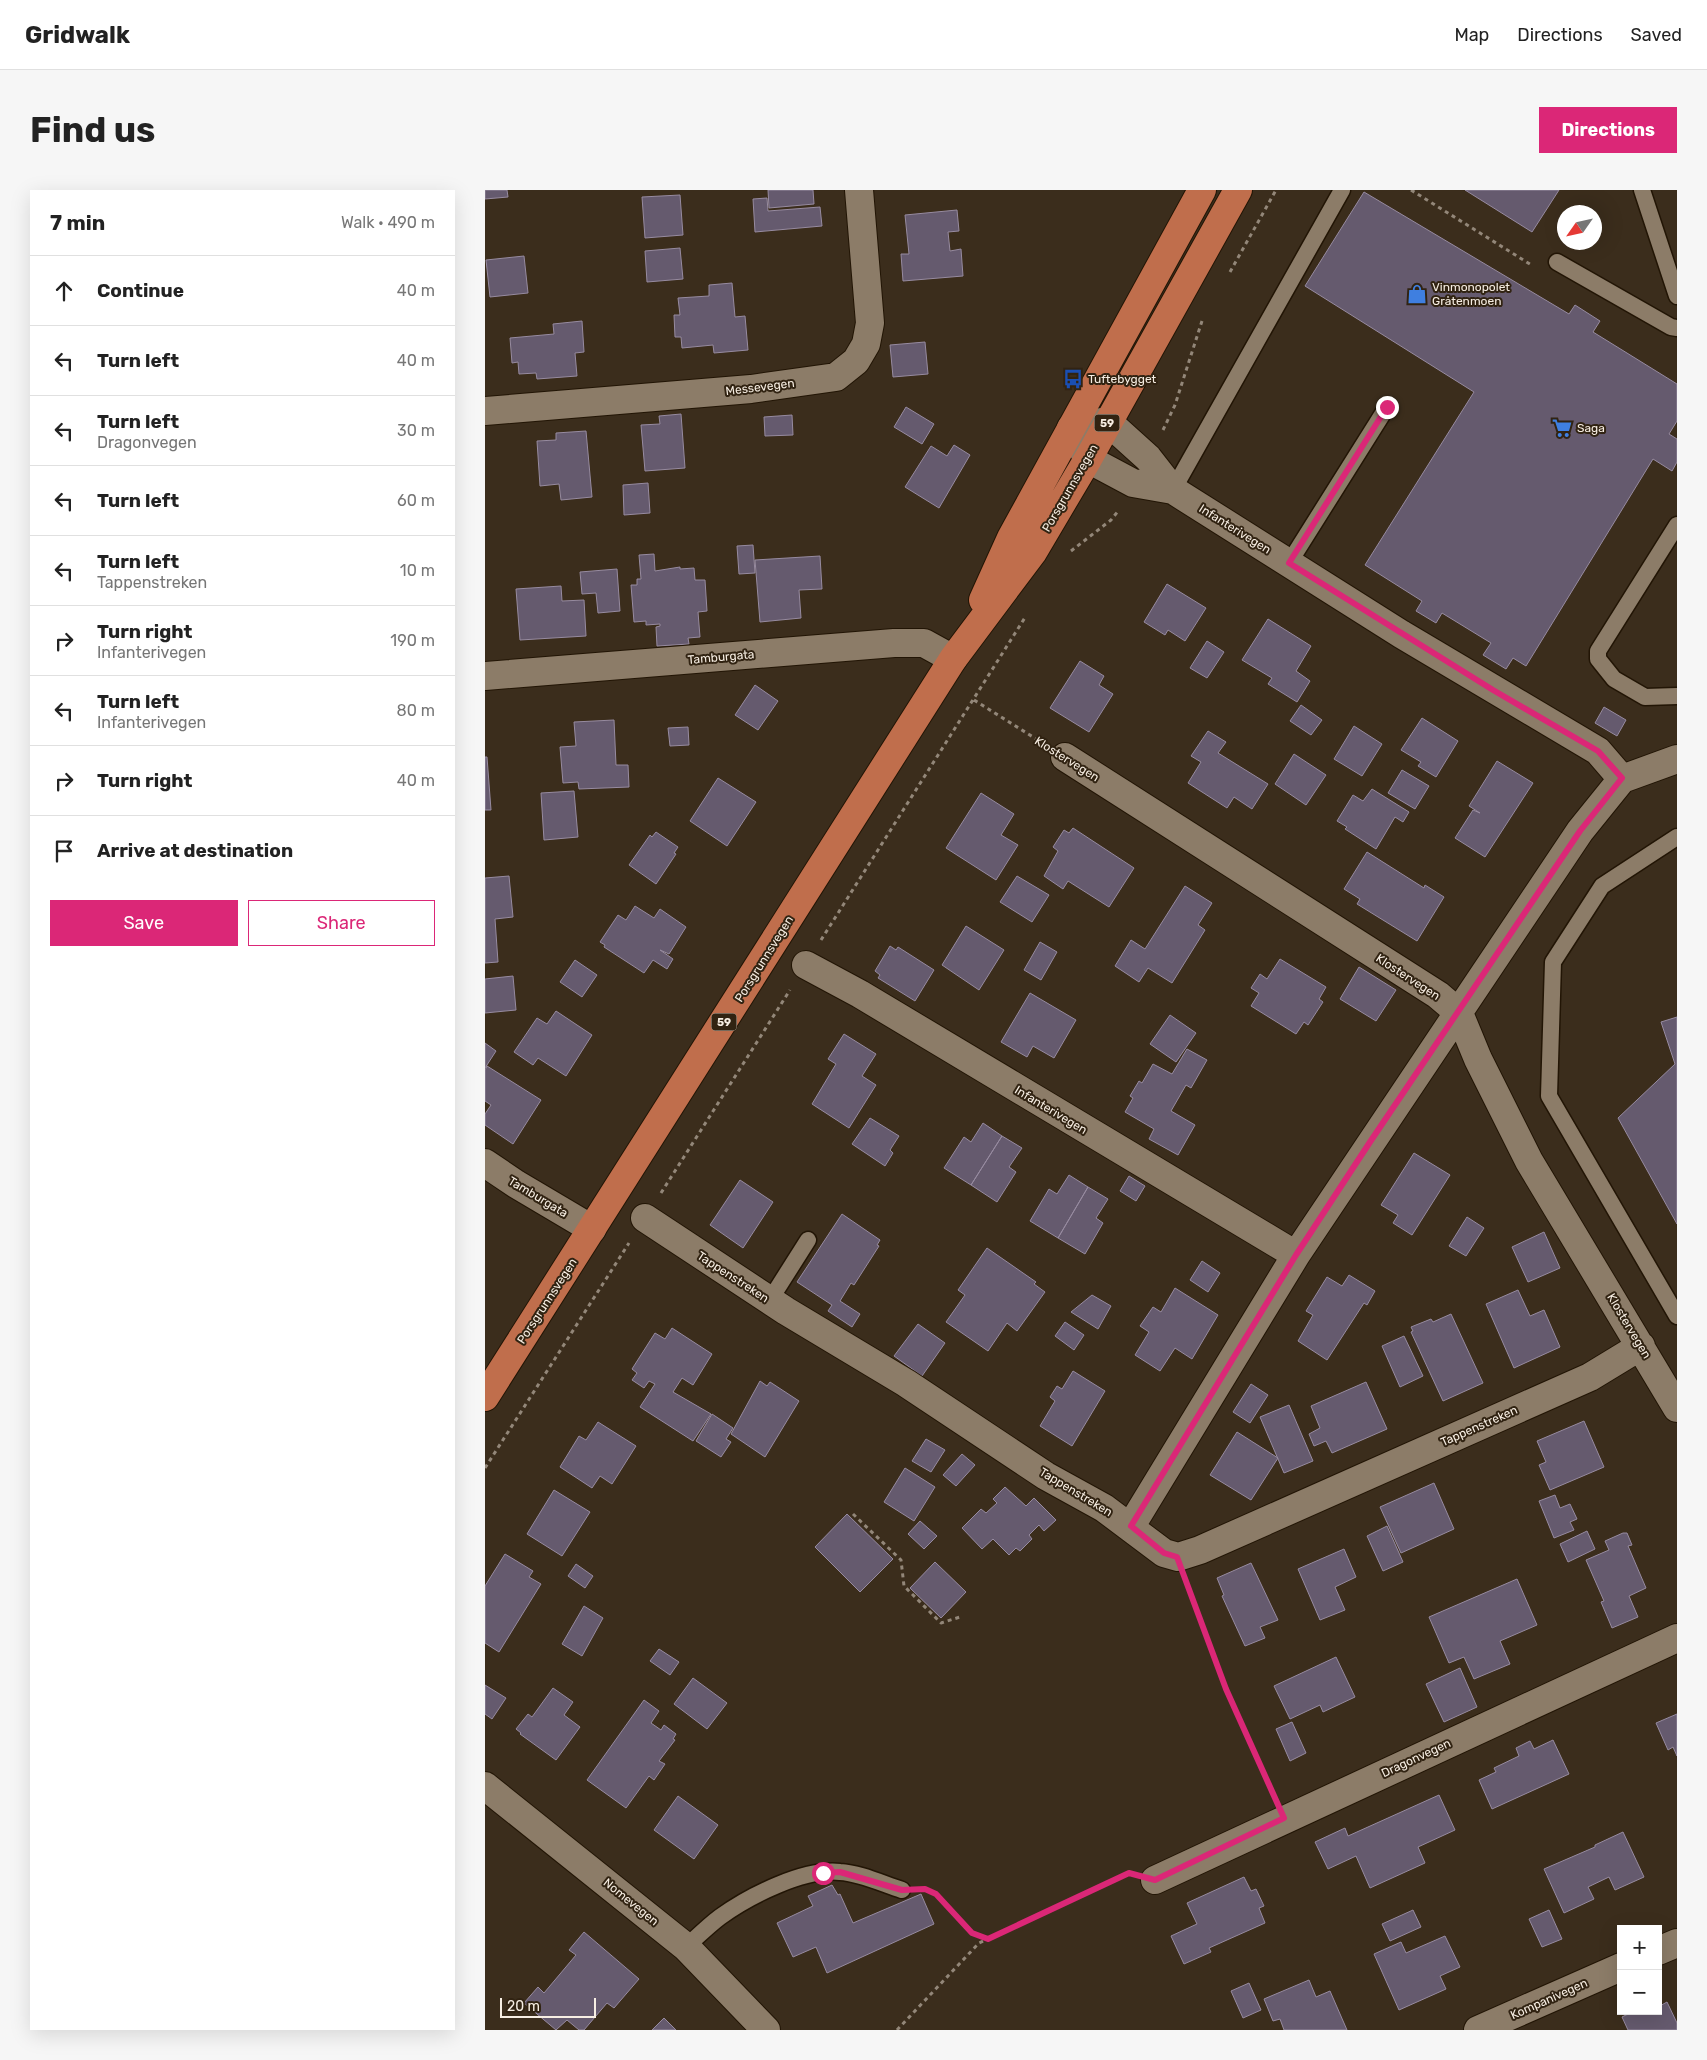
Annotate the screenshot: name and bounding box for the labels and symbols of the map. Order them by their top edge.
north arrow [1557,205,1602,250]
place label: Vinmonopolet Gråtenmoen [1432,280,1510,308]
shop icon: Vinmonopolet Gråtenmoen [1406,283,1428,305]
bus stop icon: Tuftebygget [1062,368,1084,390]
place label: Tuftebygget [1088,372,1157,386]
street label: Messevegen [725,376,795,398]
route end [1376,396,1399,419]
road number: 59 [1095,414,1119,432]
supermarket icon: Saga [1551,417,1573,439]
place label: Saga [1577,421,1605,435]
street label: Porsgrunnsvegen [1039,442,1101,534]
street label: Infanterivegen [1197,501,1273,557]
street label: Tamburgata [687,647,755,667]
street label: Klostervegen [1032,734,1102,784]
street label: Porsgrunnsvegen [732,913,796,1005]
street label: Klostervegen [1373,951,1443,1003]
road number: 59 [711,1014,737,1030]
street label: Infanterivegen [1012,1083,1090,1137]
street label: Tamburgata [506,1174,570,1220]
street label: Tappenstreken [695,1249,771,1305]
street label: Porsgrunnsvegen [514,1256,580,1346]
street label: Klostervegen [1604,1291,1654,1361]
street label: Tappenstreken [1438,1403,1520,1449]
street label: Tappenstreken [1037,1465,1115,1519]
street label: Dragonvegen [1379,1736,1453,1780]
route start [812,1862,835,1885]
street label: Nomevegen [601,1876,661,1928]
street label: Kompanivegen [1508,1976,1590,2022]
scale bar [500,1995,596,2018]

